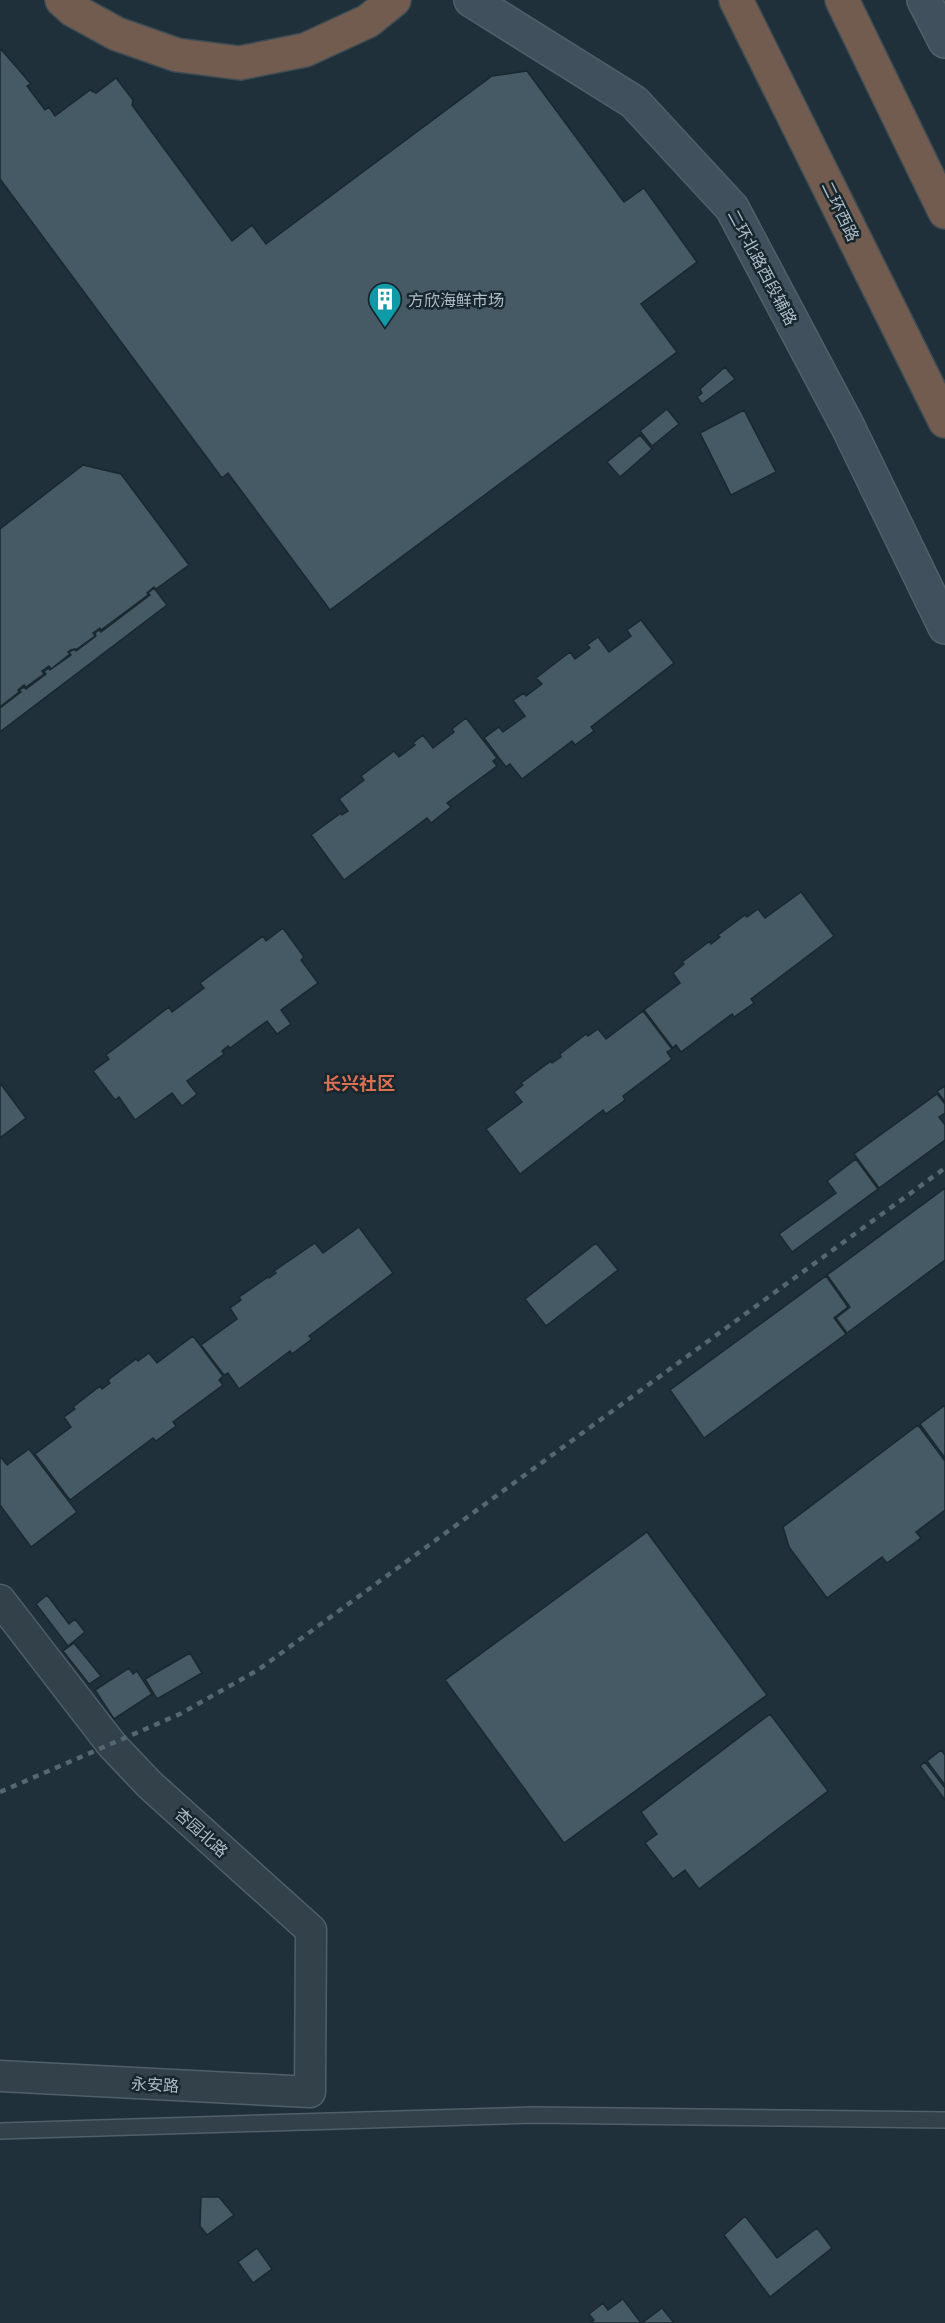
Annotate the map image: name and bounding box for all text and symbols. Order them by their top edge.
street label: 二环西路 [818,178,864,244]
street label: 二环北路西段辅路 [725,206,801,328]
building icon: 方欣海鲜市场 [367,281,403,328]
place label: 方欣海鲜市场 [408,290,504,309]
district label: 长兴社区 [323,1072,395,1094]
street label: 杏园北路 [172,1804,232,1860]
street label: 永安路 [131,2073,179,2095]

